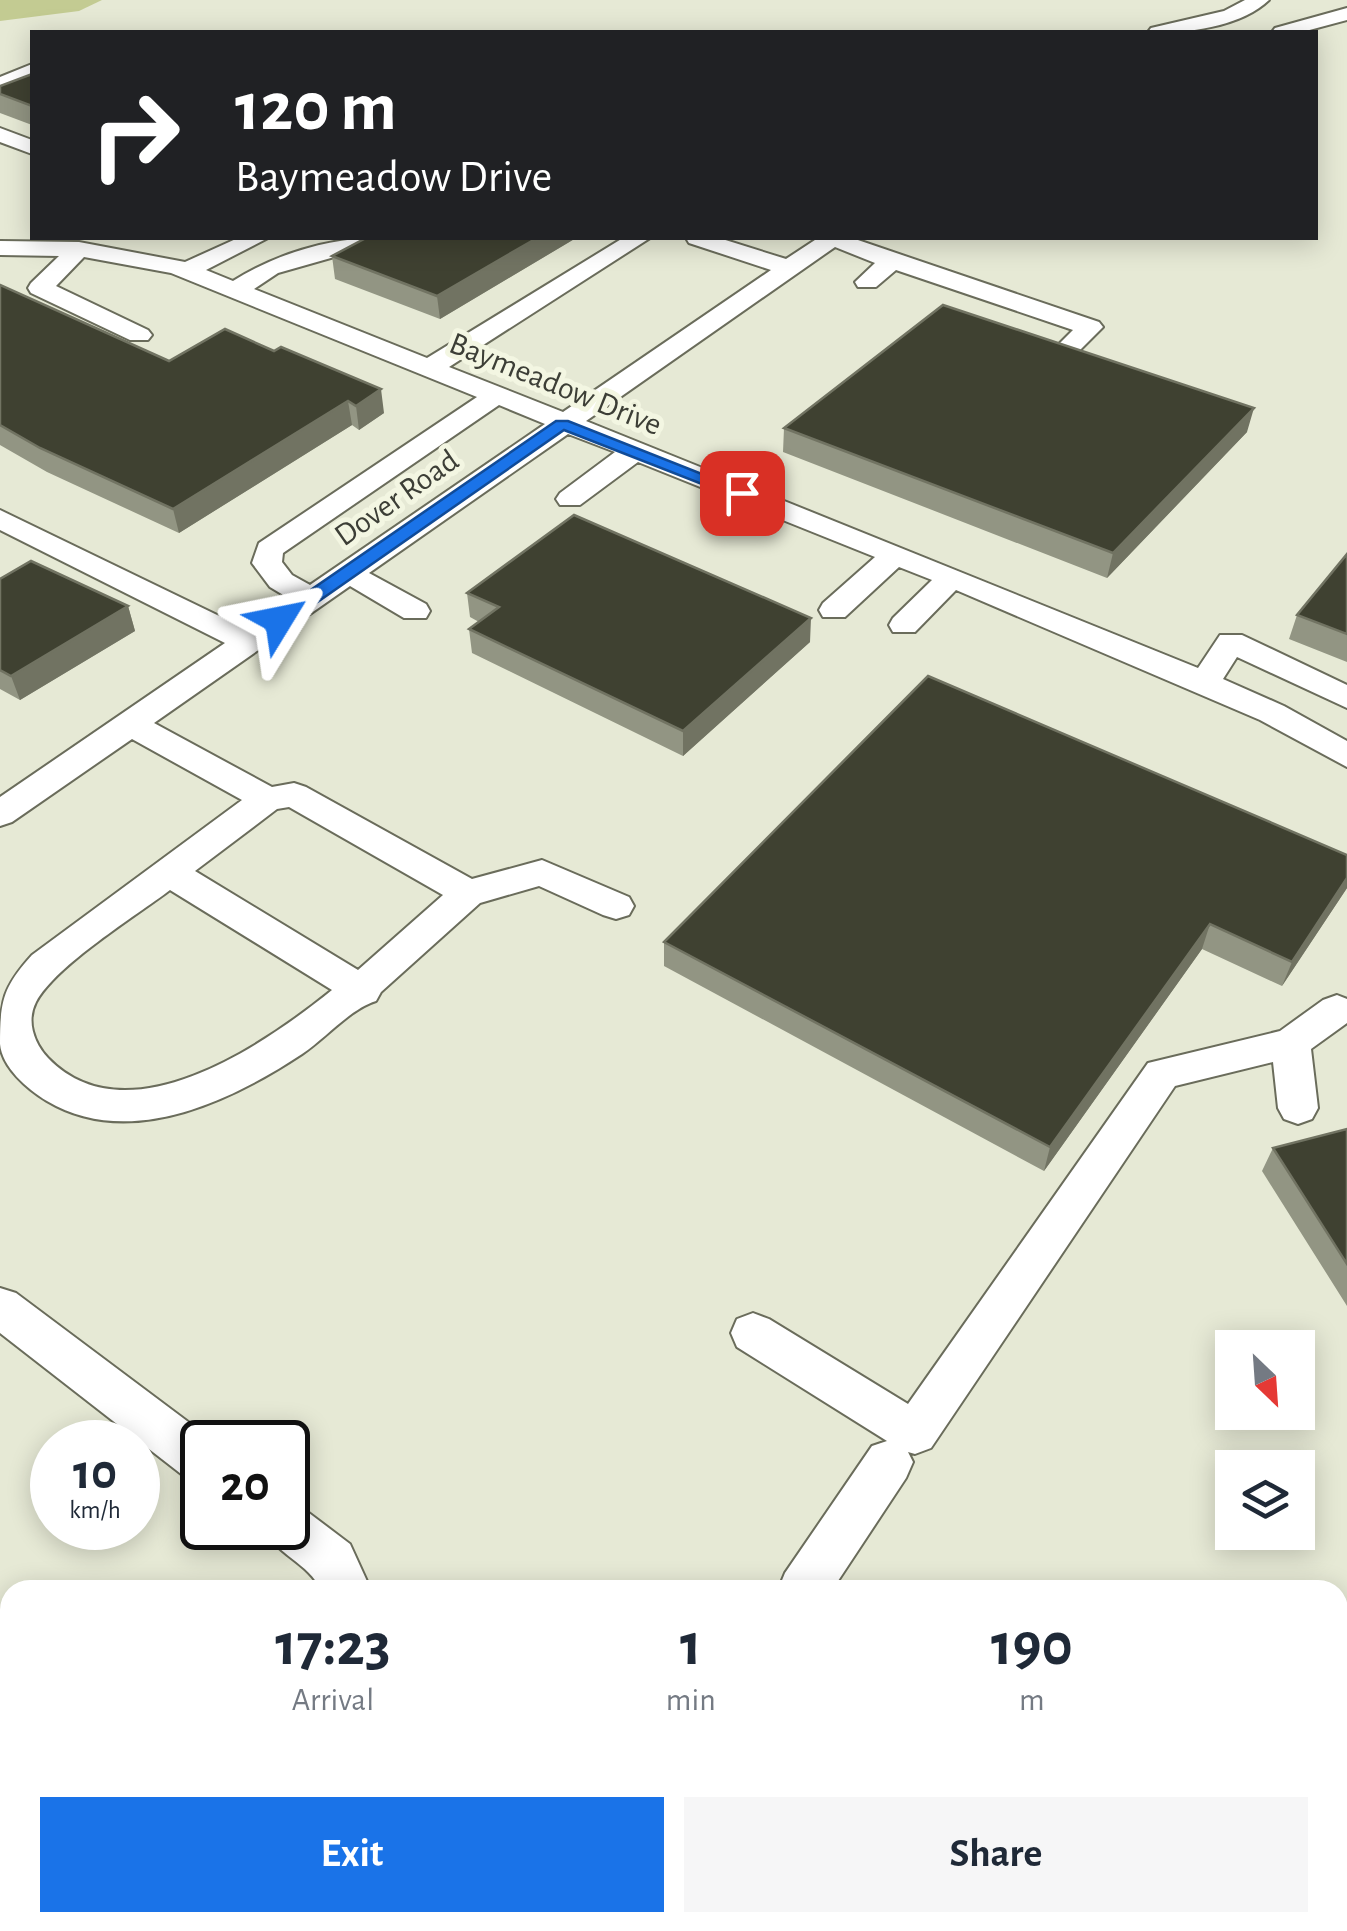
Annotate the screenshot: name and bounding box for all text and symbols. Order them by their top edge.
icon: right [70,70,200,200]
text: 120 m [235,73,397,143]
text: Baymeadow Drive [235,155,552,200]
street label: Baymeadow Drive [445,327,666,441]
street label: Dover Road [329,444,464,552]
pin [700,451,785,536]
icon: arrive [715,466,770,521]
position arrow [227,568,331,672]
north arrow [1215,1330,1315,1430]
map controls [1215,1330,1315,1550]
speed limit sign: 20 [180,1420,310,1550]
text: 10 [73,1448,117,1498]
button: layers [1215,1450,1315,1550]
text: km/h [69,1498,121,1523]
text: 17:23 [275,1616,391,1676]
text: 1 [680,1616,702,1676]
text: 190 [991,1616,1073,1676]
text: Arrival [292,1684,374,1716]
text: min [666,1684,716,1716]
text: m [1019,1684,1045,1716]
button: Exit [40,1797,664,1912]
button: Share [684,1797,1308,1912]

